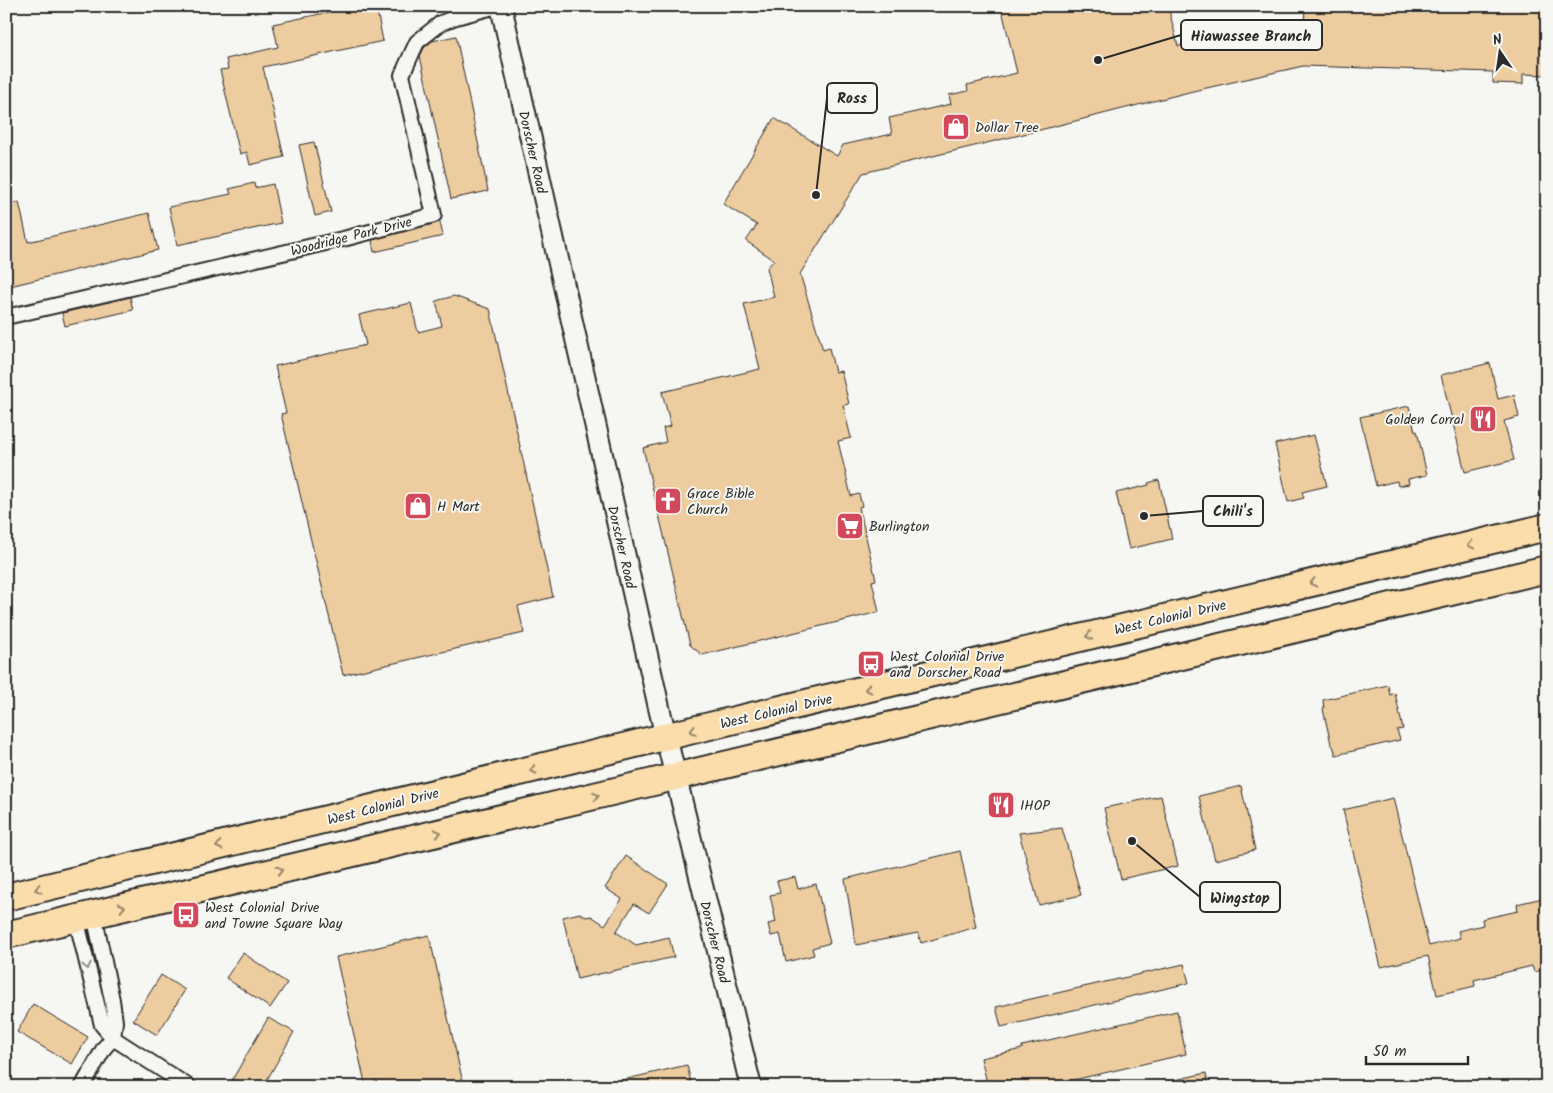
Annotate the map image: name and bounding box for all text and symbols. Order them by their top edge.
callout: Hiawassee Branch [1181,20,1322,50]
text: Hiawassee Branch [1191,25,1311,49]
north arrow [1476,28,1526,78]
text: N [1491,29,1504,52]
callout: Ross [827,83,877,113]
text: Ross [837,87,867,111]
street label: Dorscher Road [512,109,552,197]
shop icon: Dollar Tree [941,112,971,142]
place label: Dollar Tree [975,117,1039,139]
street label: Woodridge Park Drive [288,211,415,263]
restaurant icon: Golden Corral [1468,404,1498,434]
place label: Golden Corral [1385,409,1465,431]
place label: Grace Bible Church [687,483,755,521]
church icon: Grace Bible Church [653,486,683,516]
shop icon: H Mart [403,491,433,521]
place label: H Mart [437,496,480,518]
callout: Chili's [1203,496,1263,526]
text: Chili's [1213,500,1253,524]
street label: Dorscher Road [601,504,641,592]
supermarket icon: Burlington [835,511,865,541]
place label: Burlington [869,516,929,538]
one-way arrow [1466,539,1475,550]
one-way arrow [1308,577,1317,588]
street label: West Colonial Drive [1112,594,1229,642]
one-way arrow [1085,630,1094,641]
place label: West Colonial Drive and Dorscher Road [890,646,1005,684]
bus stop icon: West Colonial Drive and Dorscher Road [856,649,886,679]
one-way arrow [863,683,872,694]
street label: West Colonial Drive [718,688,835,736]
one-way arrow [688,725,697,736]
one-way arrow [529,764,538,775]
street label: West Colonial Drive [325,782,442,831]
restaurant icon: IHOP [986,790,1016,820]
one-way arrow [592,791,601,802]
place label: IHOP [1020,795,1050,817]
one-way arrow [434,828,443,839]
one-way arrow [215,840,224,851]
one-way arrow [276,865,284,876]
callout: Wingstop [1200,882,1280,912]
one-way arrow [33,883,42,894]
text: Wingstop [1210,887,1270,911]
place label: West Colonial Drive and Towne Square Way [205,897,343,935]
street label: Dorscher Road [693,899,735,987]
bus stop icon: West Colonial Drive and Towne Square Way [171,900,201,930]
one-way arrow [117,902,126,913]
one-way arrow [81,961,92,970]
scale bar [1366,1033,1468,1065]
text: 50 m [1373,1040,1407,1064]

